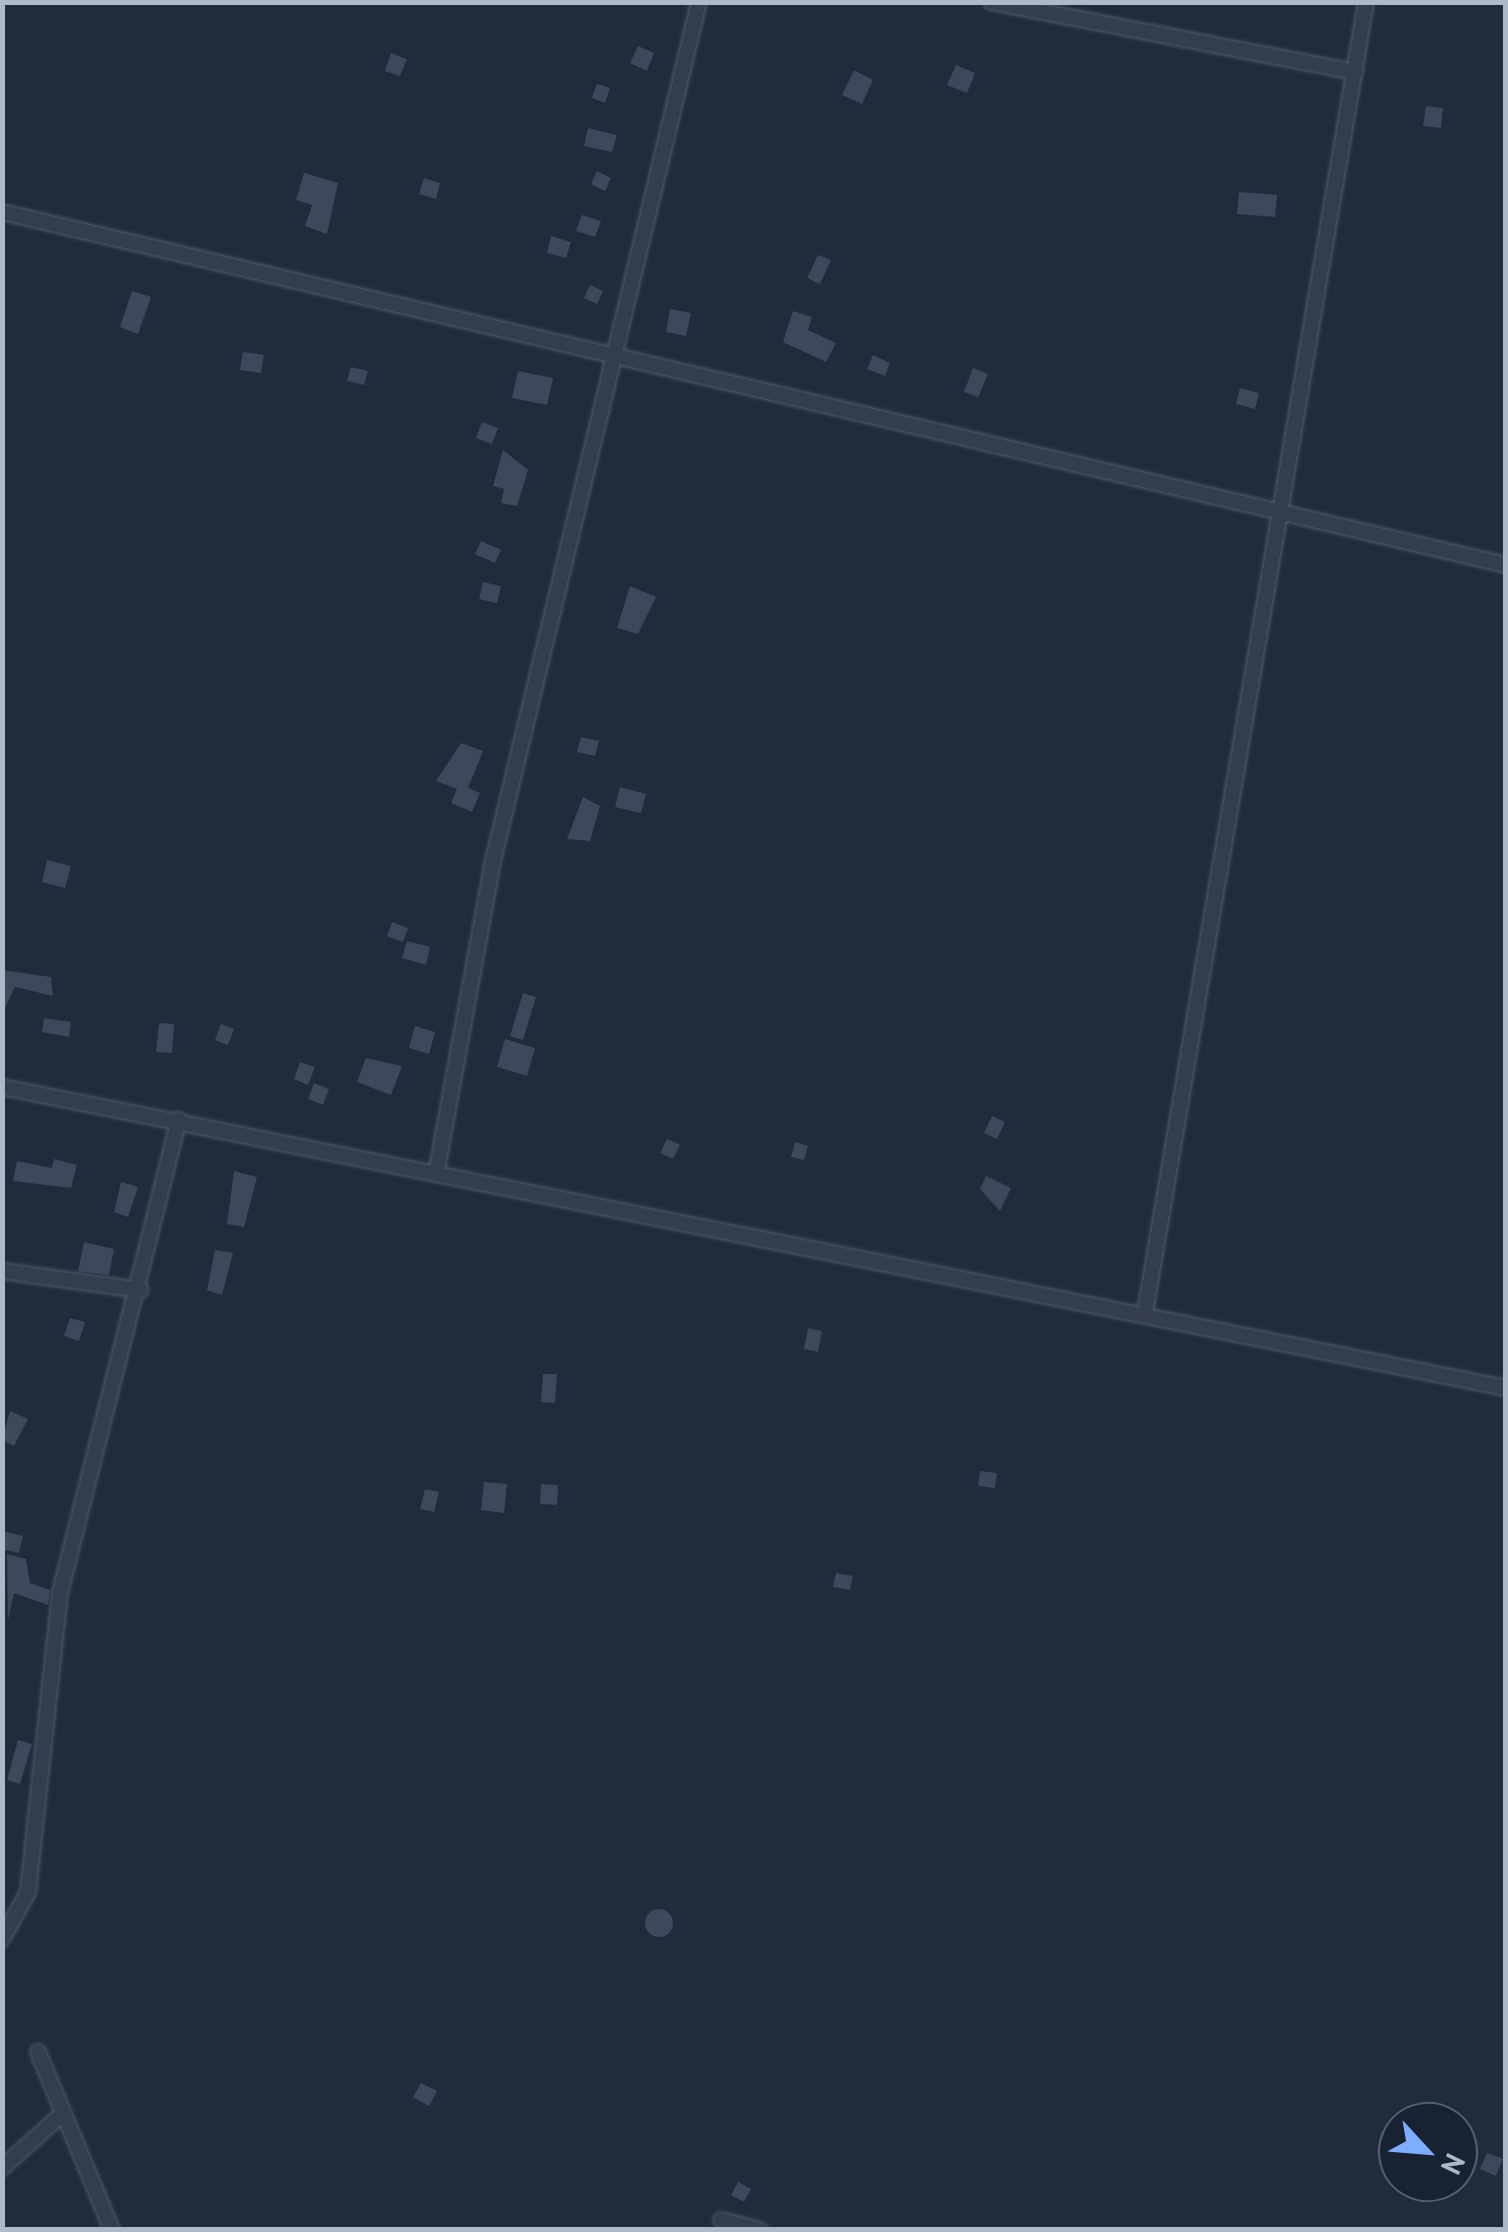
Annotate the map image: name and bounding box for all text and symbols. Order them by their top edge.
north arrow [1378,2102,1478,2202]
text: N [1433,2148,1474,2181]

